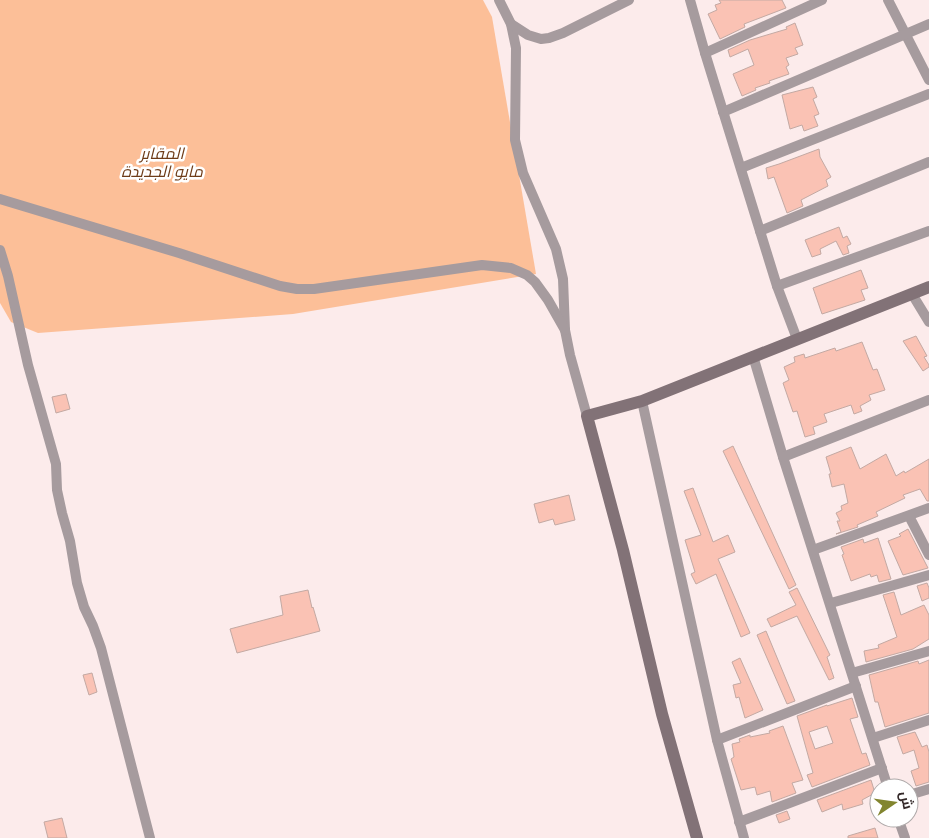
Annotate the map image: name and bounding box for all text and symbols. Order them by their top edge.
park label: المقابر مايو الجديدة [121,142,204,181]
north arrow [869,778,919,828]
text: ش [896,789,918,811]

